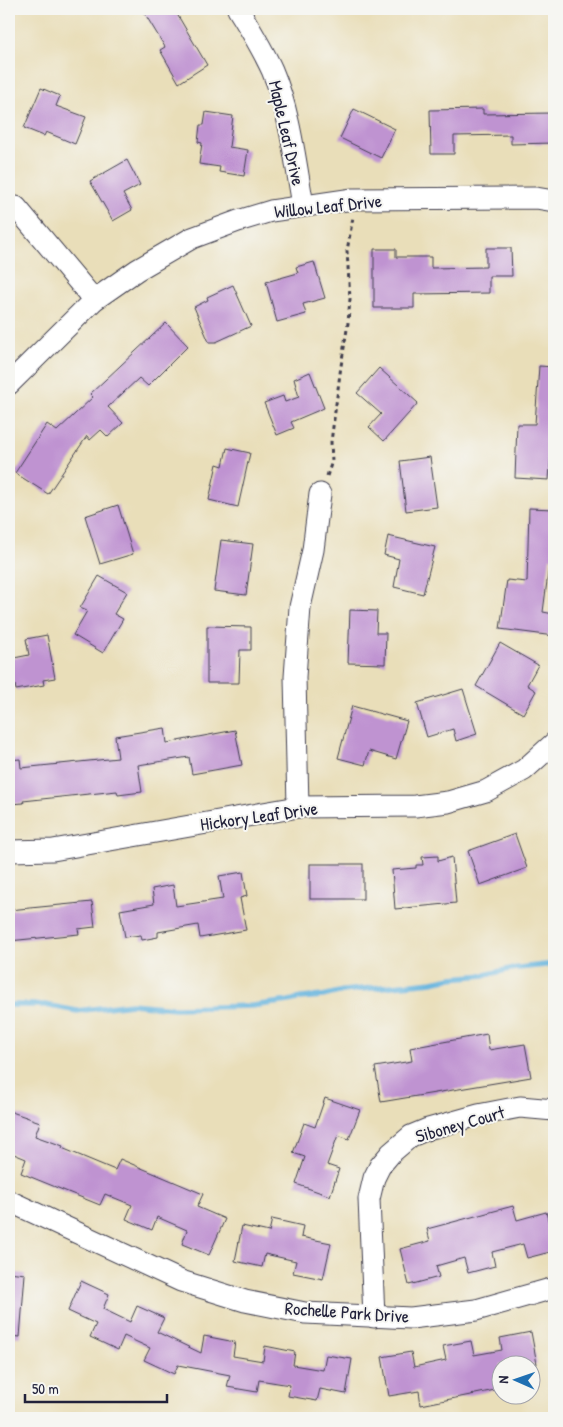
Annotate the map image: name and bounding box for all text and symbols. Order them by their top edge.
street label: Maple Leaf Drive [263,78,311,188]
street label: Willow Leaf Drive [273,188,383,224]
street label: Hickory Leaf Drive [199,795,319,837]
street label: Siboney Court [413,1099,508,1149]
street label: Rochelle Park Drive [284,1295,410,1329]
north arrow [490,1354,540,1404]
scale bar [25,1372,168,1404]
text: N [493,1375,512,1384]
text: 50 m [32,1378,59,1399]

